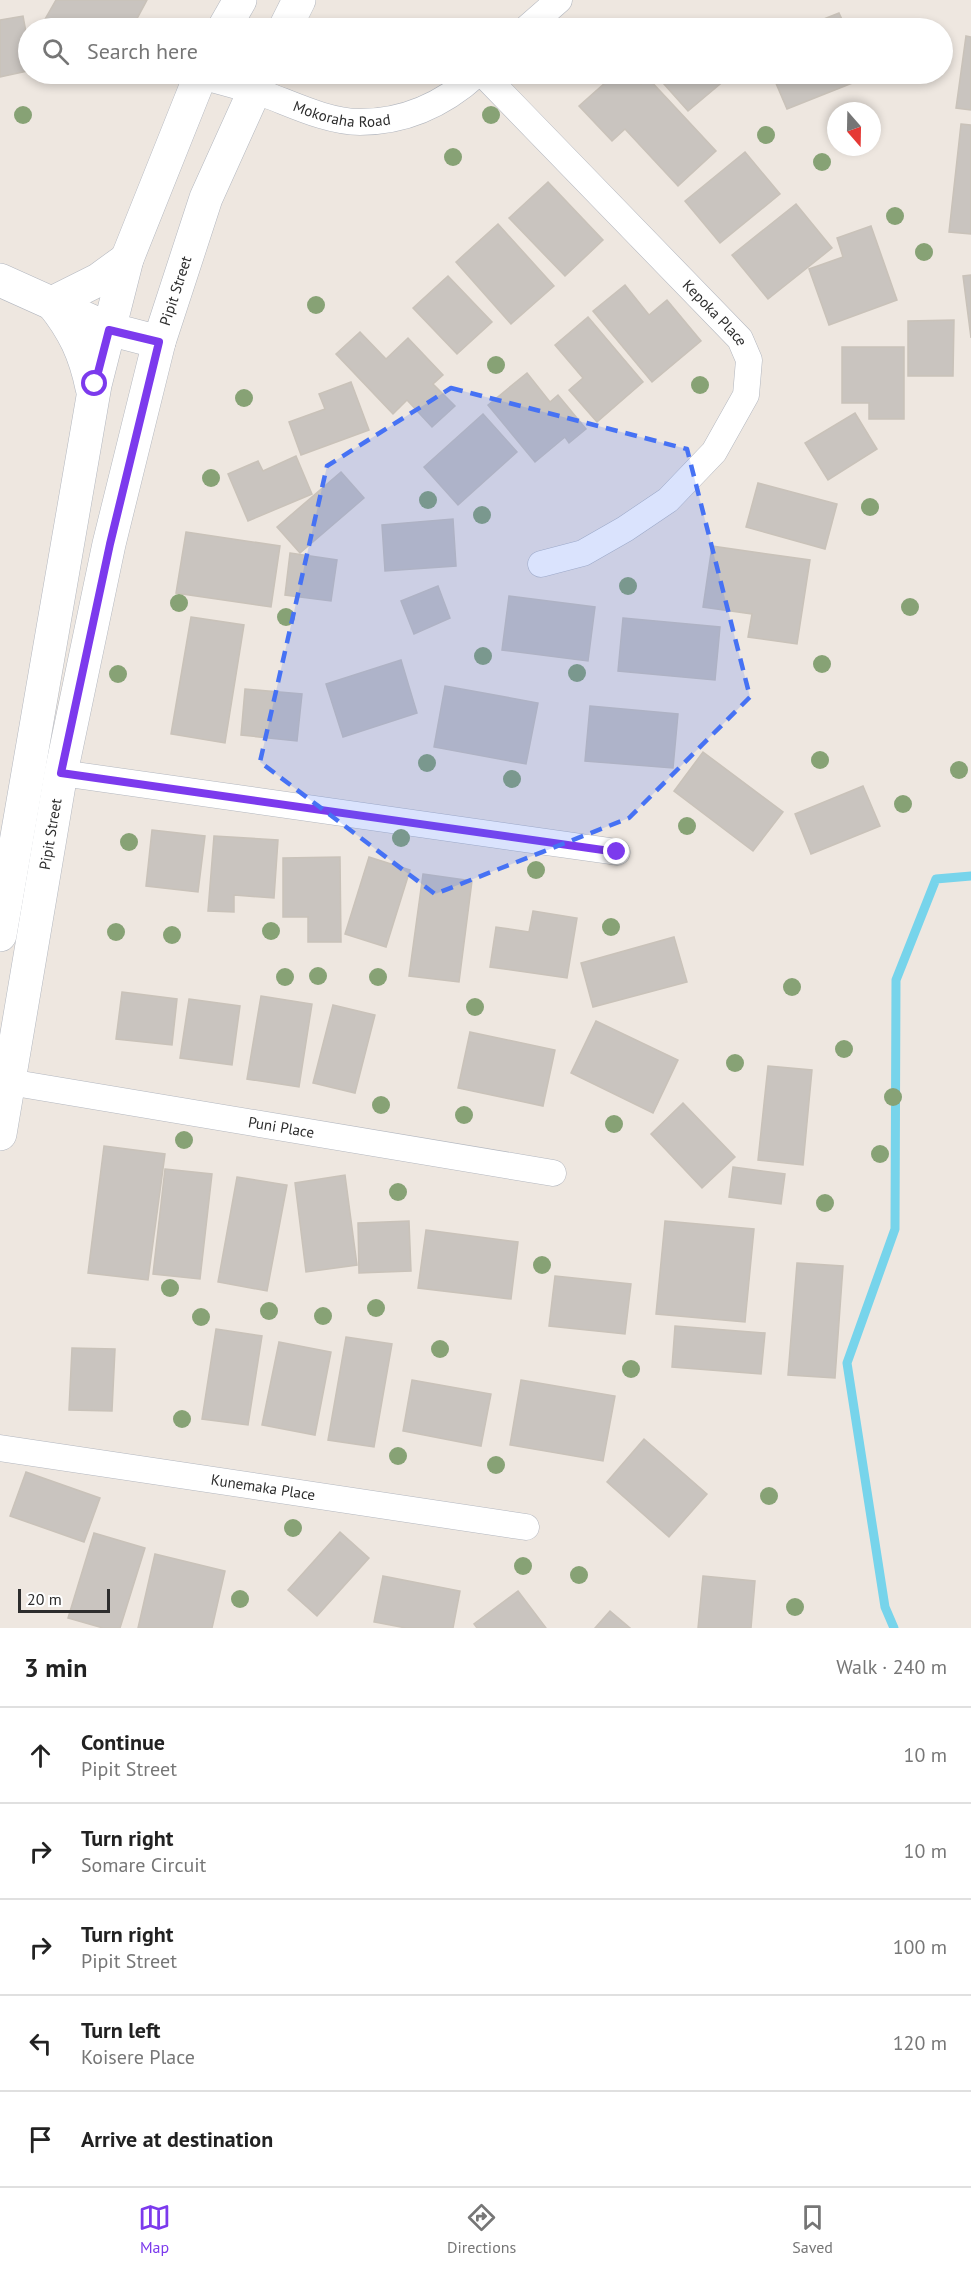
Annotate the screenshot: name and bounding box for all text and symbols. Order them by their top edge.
search box [18,18,953,84]
icon: search [39,35,72,68]
text: Search here [87,37,198,65]
street label: Mokoraha Road [291,96,392,131]
north arrow [827,102,881,156]
street label: Pipit Street [155,253,195,328]
street label: Kepoka Place [679,276,752,348]
route start [81,370,107,396]
street label: Pipit Street [35,797,66,871]
route end [603,838,629,864]
street label: Puni Place [247,1112,316,1142]
street label: Kunemaka Place [210,1470,317,1504]
scale bar [18,1586,110,1614]
text: 20 m [27,1589,62,1609]
text: 3 min [24,1651,87,1684]
text: Walk · 240 m [836,1654,947,1680]
text: Continue [81,1728,165,1756]
icon: ahead [24,1739,57,1772]
text: 10 m [904,1742,947,1768]
text: Pipit Street [81,1756,177,1782]
text: Turn right [81,1824,173,1852]
icon: right [24,1835,57,1868]
text: 10 m [904,1838,947,1864]
text: Somare Circuit [81,1852,206,1878]
text: Turn right [81,1920,173,1948]
icon: right [24,1931,57,1964]
text: 100 m [893,1934,947,1960]
text: Pipit Street [81,1948,177,1974]
text: Turn left [81,2016,161,2044]
icon: left [24,2027,57,2060]
text: 120 m [893,2030,947,2056]
text: Koisere Place [81,2044,195,2070]
icon: arrive [24,2123,57,2156]
text: Arrive at destination [81,2125,273,2153]
tab: Map [138,2201,171,2257]
tab: Directions [447,2201,516,2257]
tab: Saved [792,2201,833,2257]

